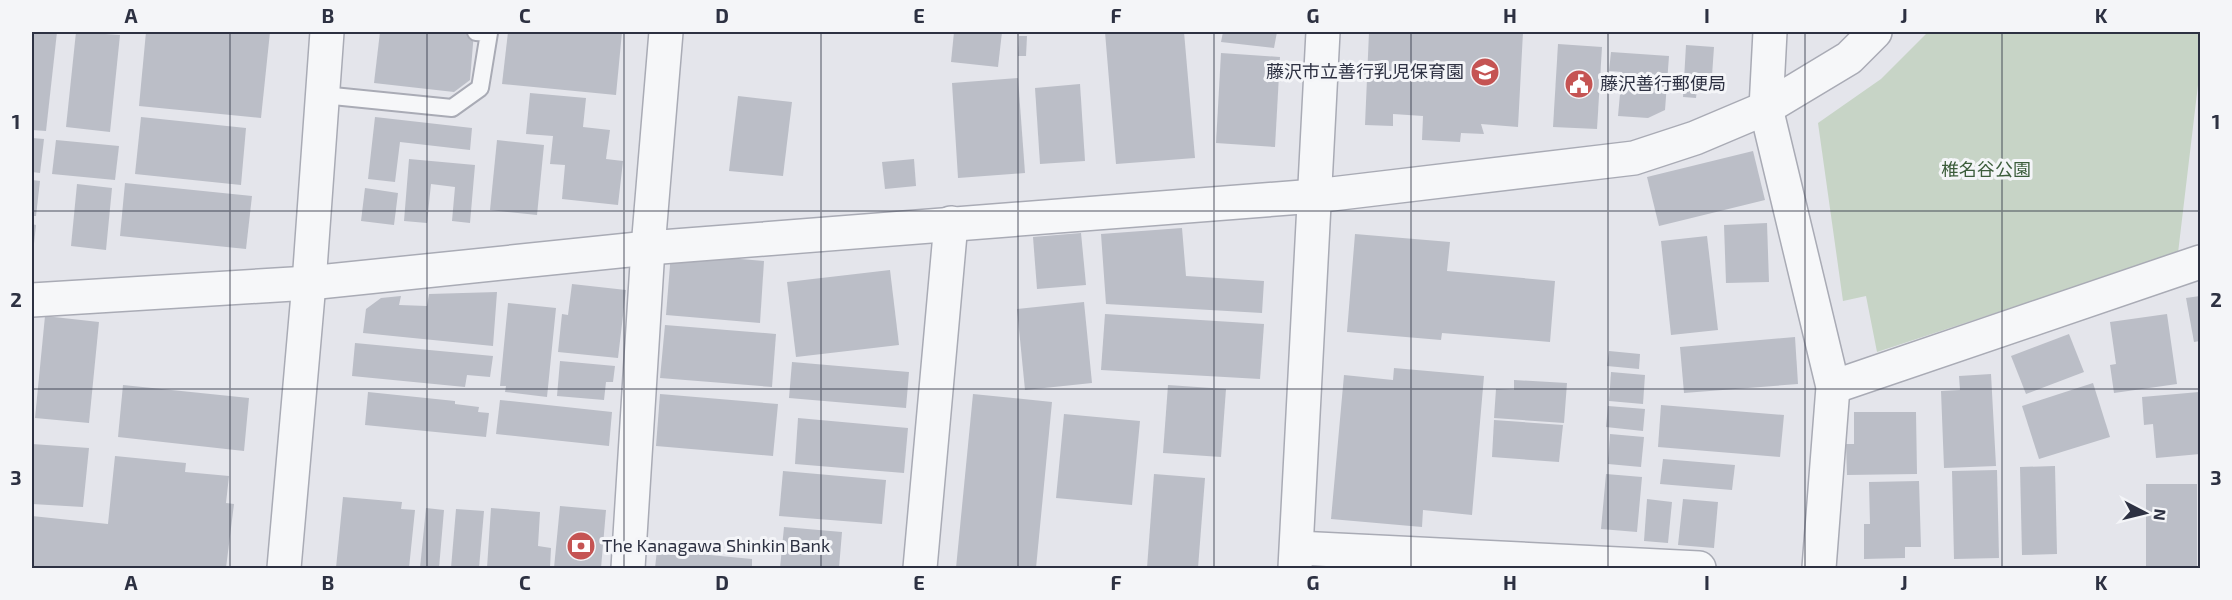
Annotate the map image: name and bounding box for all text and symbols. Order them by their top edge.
text: A [124,3,138,27]
text: B [322,3,334,27]
text: C [519,3,531,27]
text: D [715,3,729,27]
text: E [913,3,925,27]
text: F [1110,3,1122,27]
text: G [1307,3,1319,27]
text: H [1503,3,1517,27]
text: I [1704,3,1710,27]
text: J [1900,3,1908,27]
text: K [2095,3,2108,27]
school or university icon: 藤沢市立善行乳児保育園 [1469,56,1501,88]
place label: 藤沢市立善行乳児保育園 [1266,60,1464,82]
public building icon: 藤沢善行郵便局 [1563,68,1595,100]
place label: 藤沢善行郵便局 [1600,72,1726,94]
text: 1 [12,109,20,133]
text: 1 [2212,109,2220,133]
park label: 椎名谷公園 [1941,158,2031,180]
text: 2 [10,287,22,311]
text: 2 [2210,287,2222,311]
text: 3 [10,465,22,489]
text: 3 [2210,465,2222,489]
north arrow [2115,483,2175,543]
text: N [2150,508,2171,522]
bank icon: The Kanagawa Shinkin Bank [565,530,597,562]
place label: The Kanagawa Shinkin Bank [602,534,830,556]
text: A [124,570,138,594]
text: B [322,570,334,594]
text: C [519,570,531,594]
text: D [715,570,729,594]
text: E [913,570,925,594]
text: F [1110,570,1122,594]
text: G [1307,570,1319,594]
text: H [1503,570,1517,594]
text: I [1704,570,1710,594]
text: J [1900,570,1908,594]
text: K [2095,570,2108,594]

